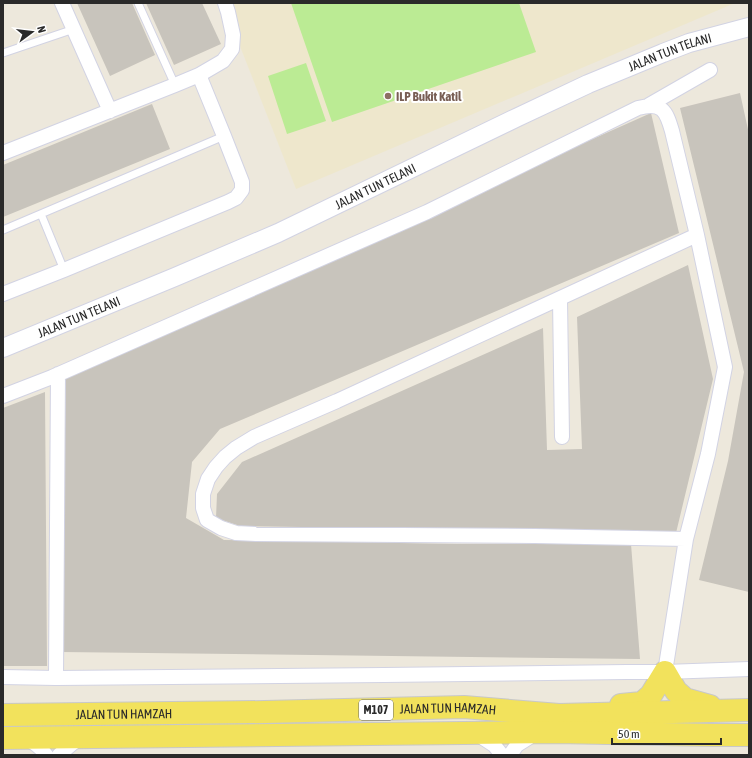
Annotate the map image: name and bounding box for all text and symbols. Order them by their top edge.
north arrow [12,12,52,52]
text: N [35,25,48,34]
street label: JALAN TUN TELANI [626,30,713,75]
place label: ILP Bukit Katil [396,89,462,104]
marker: ILP Bukit Katil [383,91,393,101]
street label: JALAN TUN TELANI [333,161,418,212]
street label: JALAN TUN TELANI [35,293,122,341]
road number: M107 [359,700,393,720]
street label: JALAN TUN HAMZAH [399,700,497,718]
street label: JALAN TUN HAMZAH [76,706,172,722]
scale bar [612,720,721,746]
text: 50 m [618,727,640,741]

